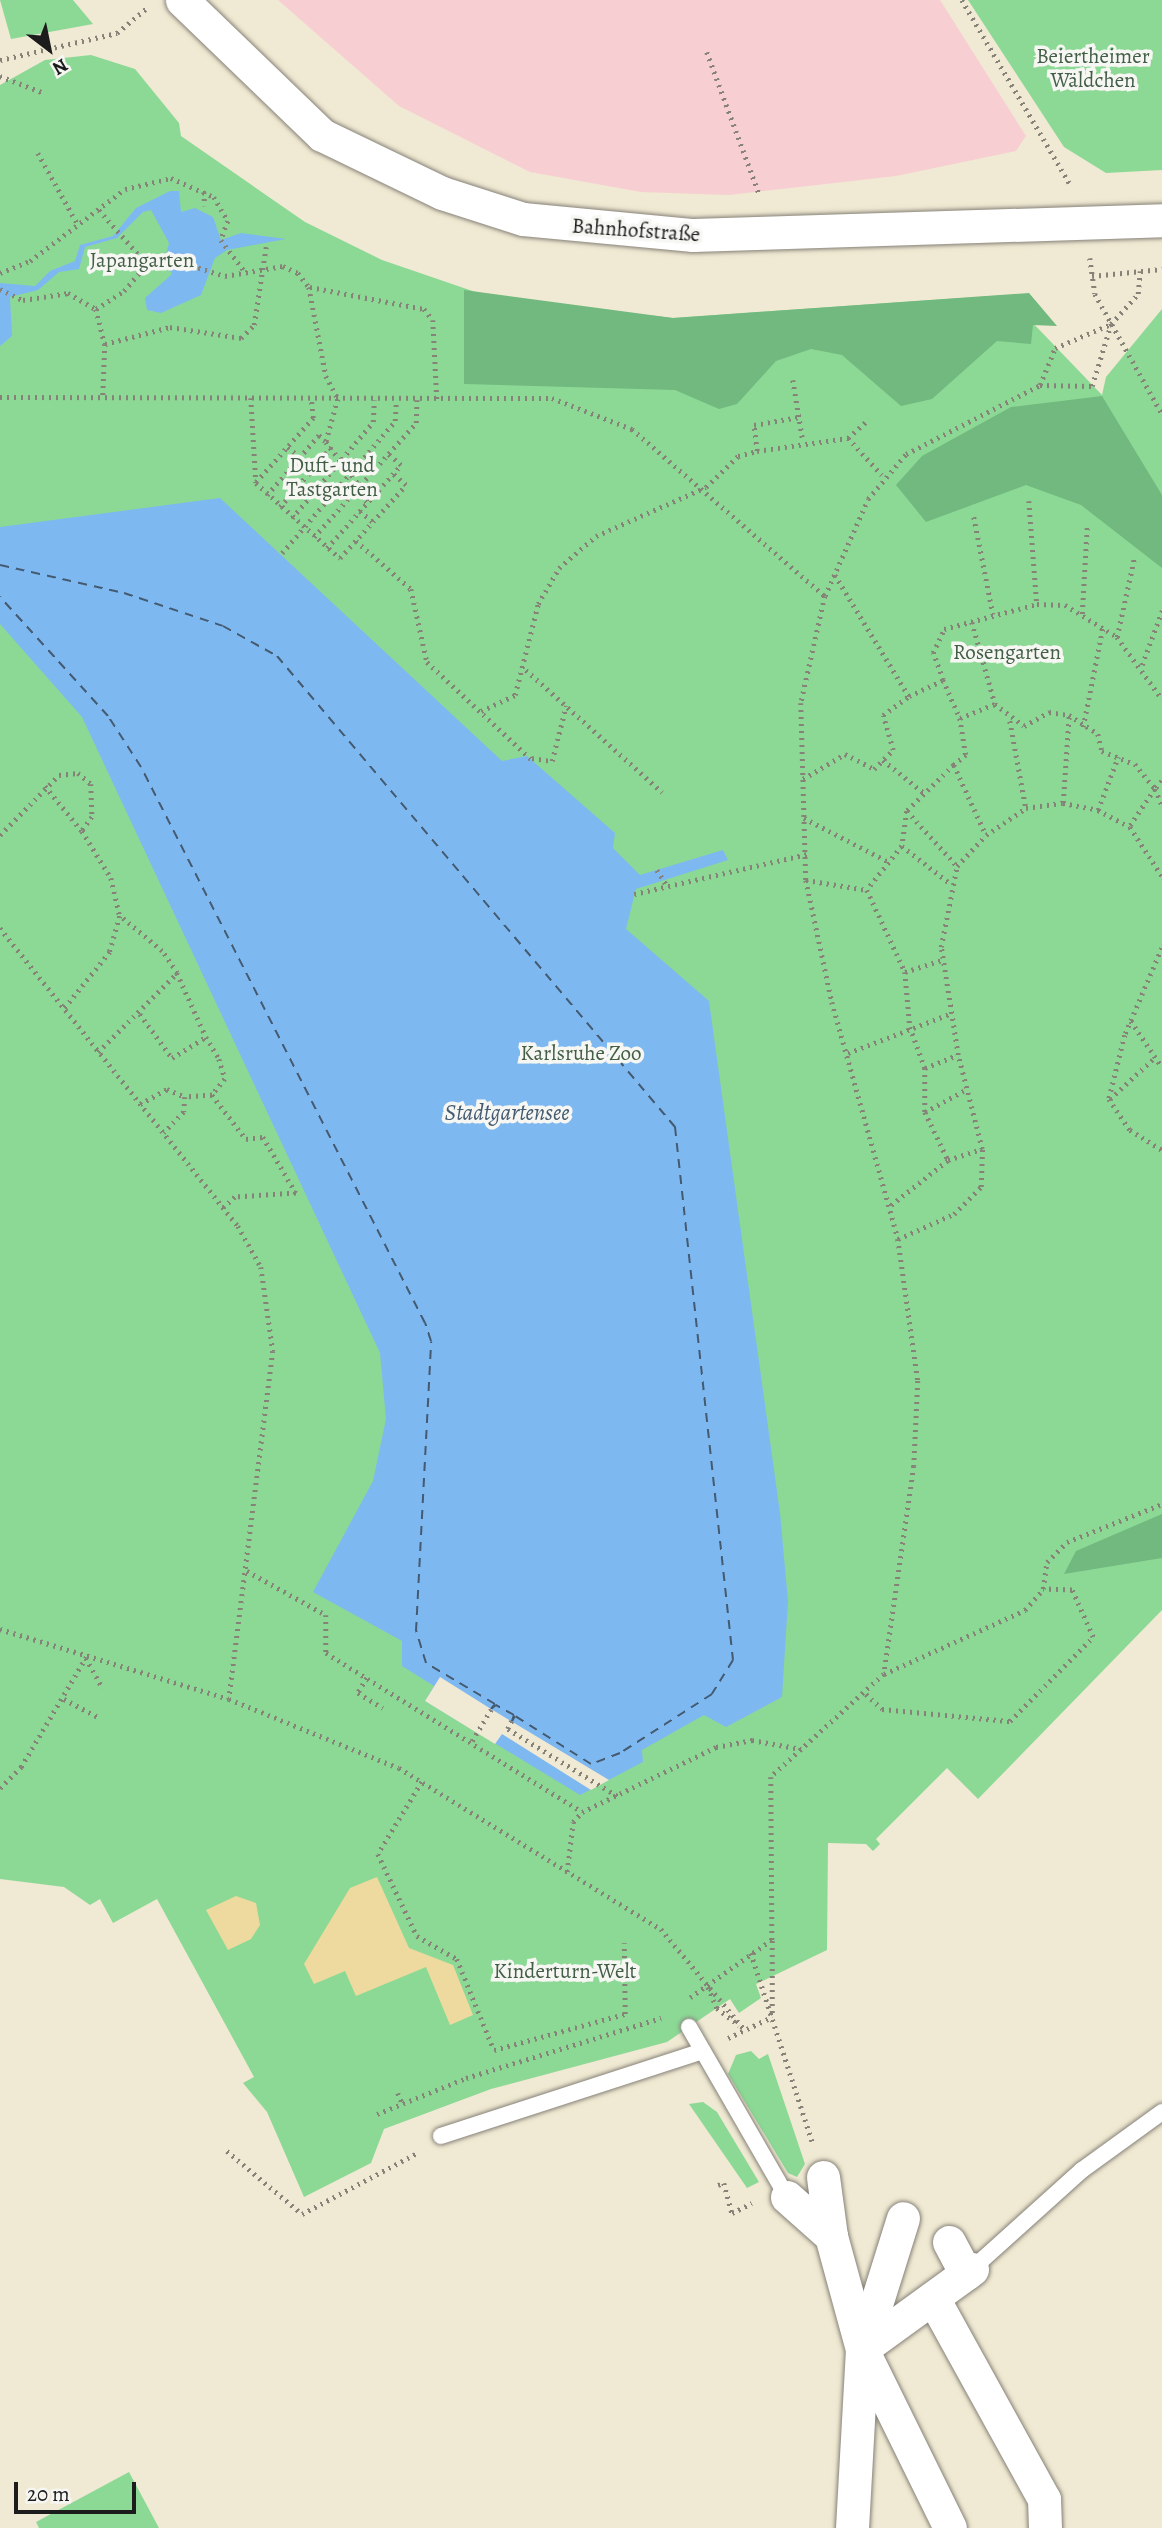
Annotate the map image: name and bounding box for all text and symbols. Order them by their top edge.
north arrow [14,14,84,84]
park label: Beiertheimer Wäldchen [1036,43,1150,93]
text: N [47,52,73,82]
street label: Bahnhofstraße [571,213,701,247]
park label: Japangarten [90,247,194,273]
park label: Duft- und Tastgarten [286,452,378,502]
park label: Rosengarten [953,639,1061,665]
park label: Karlsruhe Zoo [521,1040,641,1066]
water label: Stadtgartensee [445,1099,569,1127]
park label: Kinderturn-Welt [494,1958,636,1984]
scale bar [18,2468,140,2512]
text: 20 m [27,2480,70,2508]

